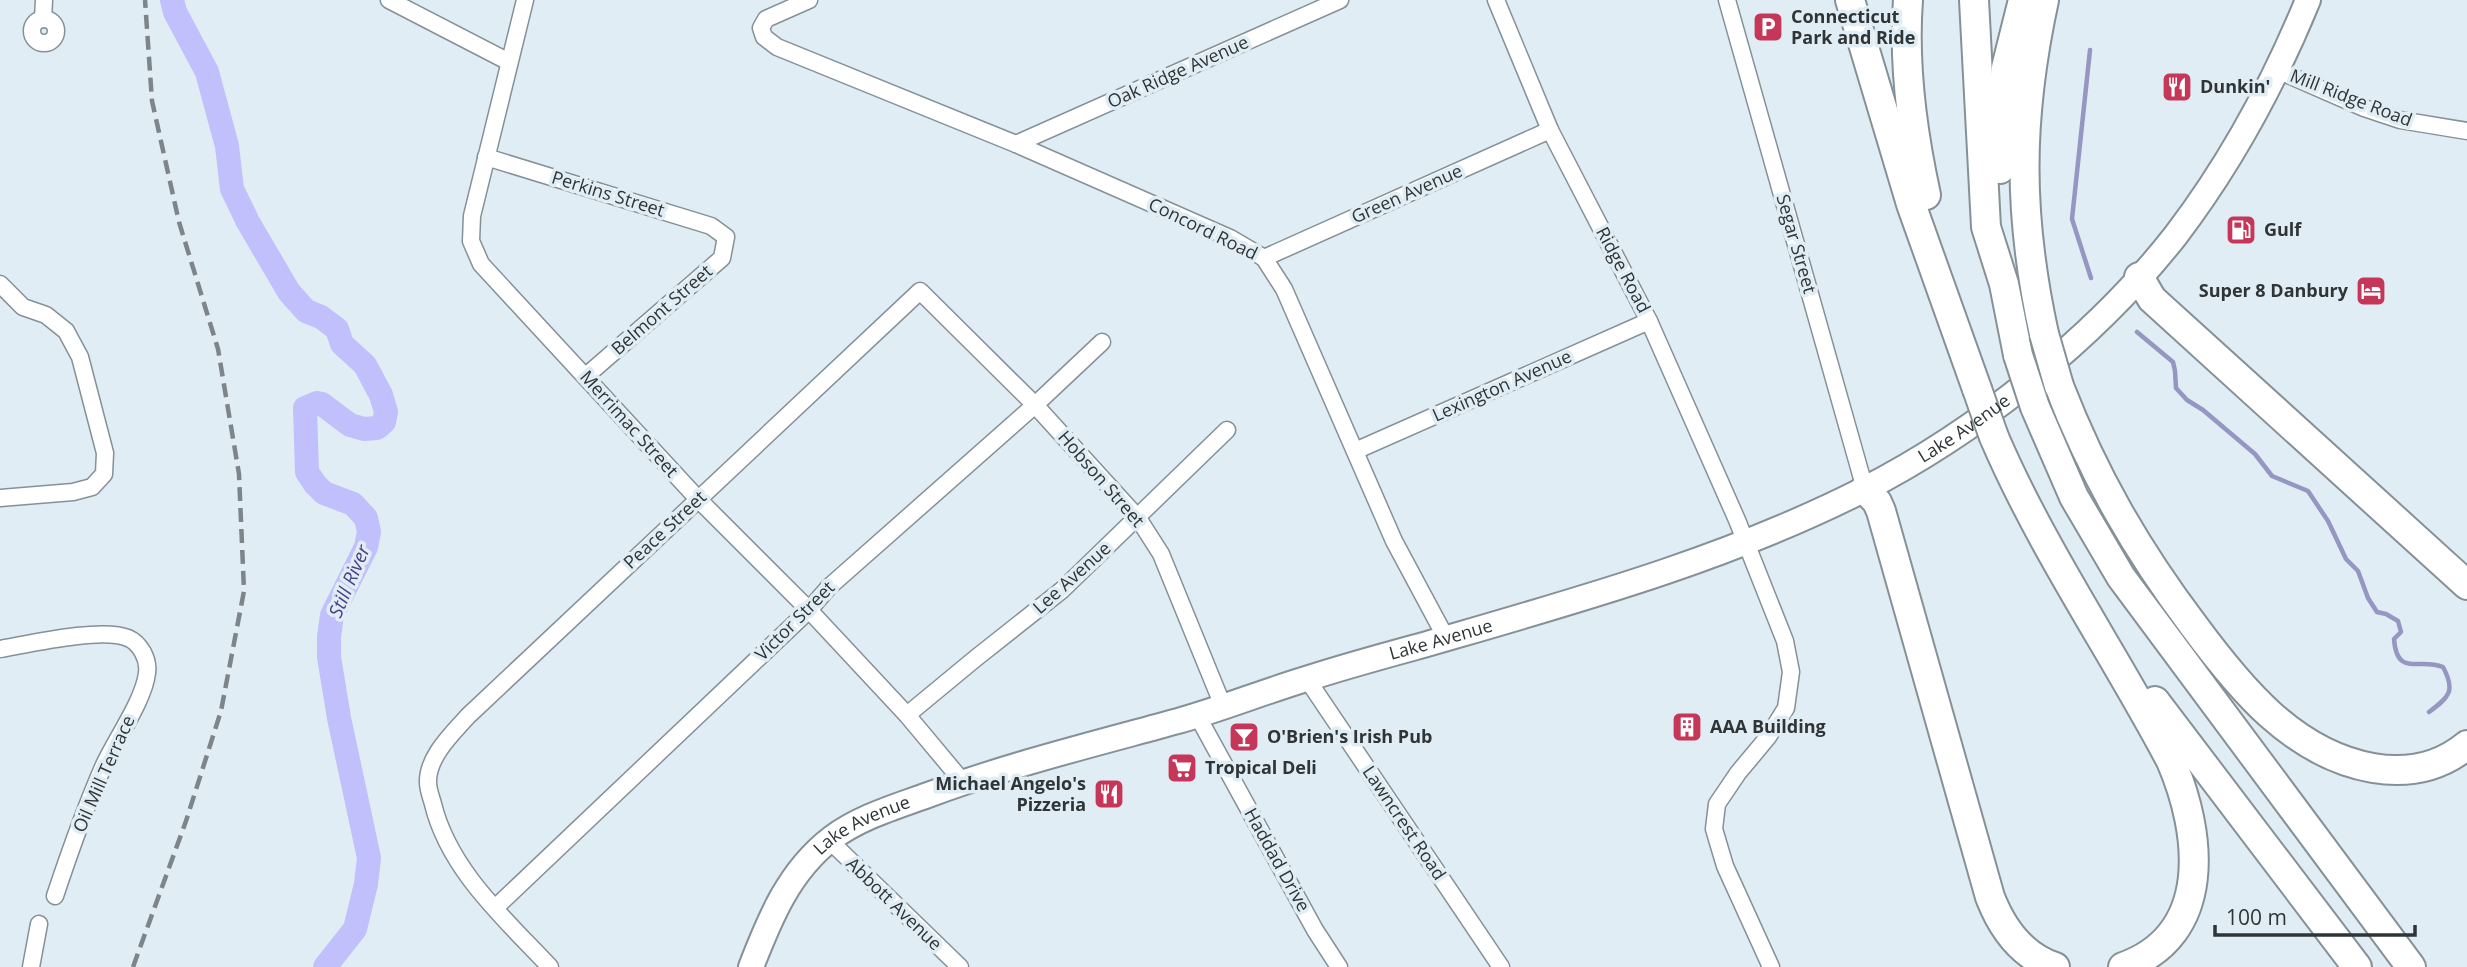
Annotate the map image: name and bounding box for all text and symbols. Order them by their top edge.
place label: Connecticut Park and Ride [1791,4,1915,49]
parking icon: Connecticut Park and Ride [1751,10,1785,44]
street label: Oak Ridge Avenue [1103,29,1252,113]
street label: Mill Ridge Road [2287,63,2416,131]
restaurant icon: Dunkin' [2160,70,2194,104]
place label: Dunkin' [2200,74,2270,98]
street label: Green Avenue [1347,158,1466,228]
street label: Perkins Street [549,164,668,222]
street label: Concord Road [1145,191,1262,265]
street label: Segar Street [1771,191,1823,296]
fuel station icon: Gulf [2224,213,2258,247]
place label: Gulf [2264,217,2302,241]
street label: Ridge Road [1591,222,1657,317]
street label: Belmont Street [606,259,717,360]
hotel icon: Super 8 Danbury [2354,274,2388,308]
place label: Super 8 Danbury [2199,278,2349,302]
street label: Lexington Avenue [1428,344,1575,427]
street label: Merrimac Street [575,365,684,482]
street label: Lake Avenue [1913,388,2014,468]
street label: Hobson Street [1053,425,1150,532]
street label: Peace Street [618,485,711,574]
street label: Lee Avenue [1027,536,1115,619]
water label: Still River [322,539,377,621]
street label: Victor Street [749,575,839,665]
street label: Lake Avenue [1386,613,1495,665]
building icon: AAA Building [1670,710,1704,744]
street label: Oil Mill Terrace [67,711,140,836]
place label: AAA Building [1710,714,1826,738]
bar icon: O'Brien's Irish Pub [1227,720,1261,754]
place label: O'Brien's Irish Pub [1267,724,1432,748]
supermarket icon: Tropical Deli [1165,751,1199,785]
place label: Tropical Deli [1205,755,1317,779]
street label: Lawncrest Road [1358,761,1452,884]
place label: Michael Angelo's Pizzeria [935,771,1086,816]
restaurant icon: Michael Angelo's Pizzeria [1092,777,1126,811]
street label: Lake Avenue [808,789,913,860]
street label: Haddad Drive [1239,803,1316,916]
street label: Abbott Avenue [842,851,948,955]
scale bar [2215,894,2414,938]
text: 100 m [2226,903,2287,931]

